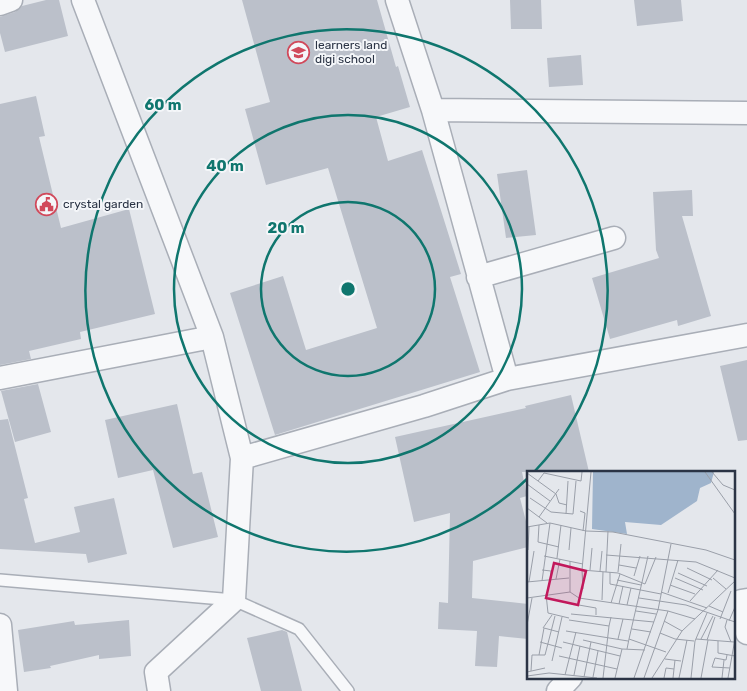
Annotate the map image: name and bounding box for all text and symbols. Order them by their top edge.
place label: learners land digi school [315,38,387,66]
school or university icon: learners land digi school [287,40,311,64]
text: 60 m [145,96,181,114]
text: 40 m [206,157,244,175]
public building icon: crystal garden [35,192,59,216]
place label: crystal garden [63,197,143,211]
text: 20 m [268,219,304,237]
centre of rings [339,280,357,298]
inset map [527,471,734,678]

